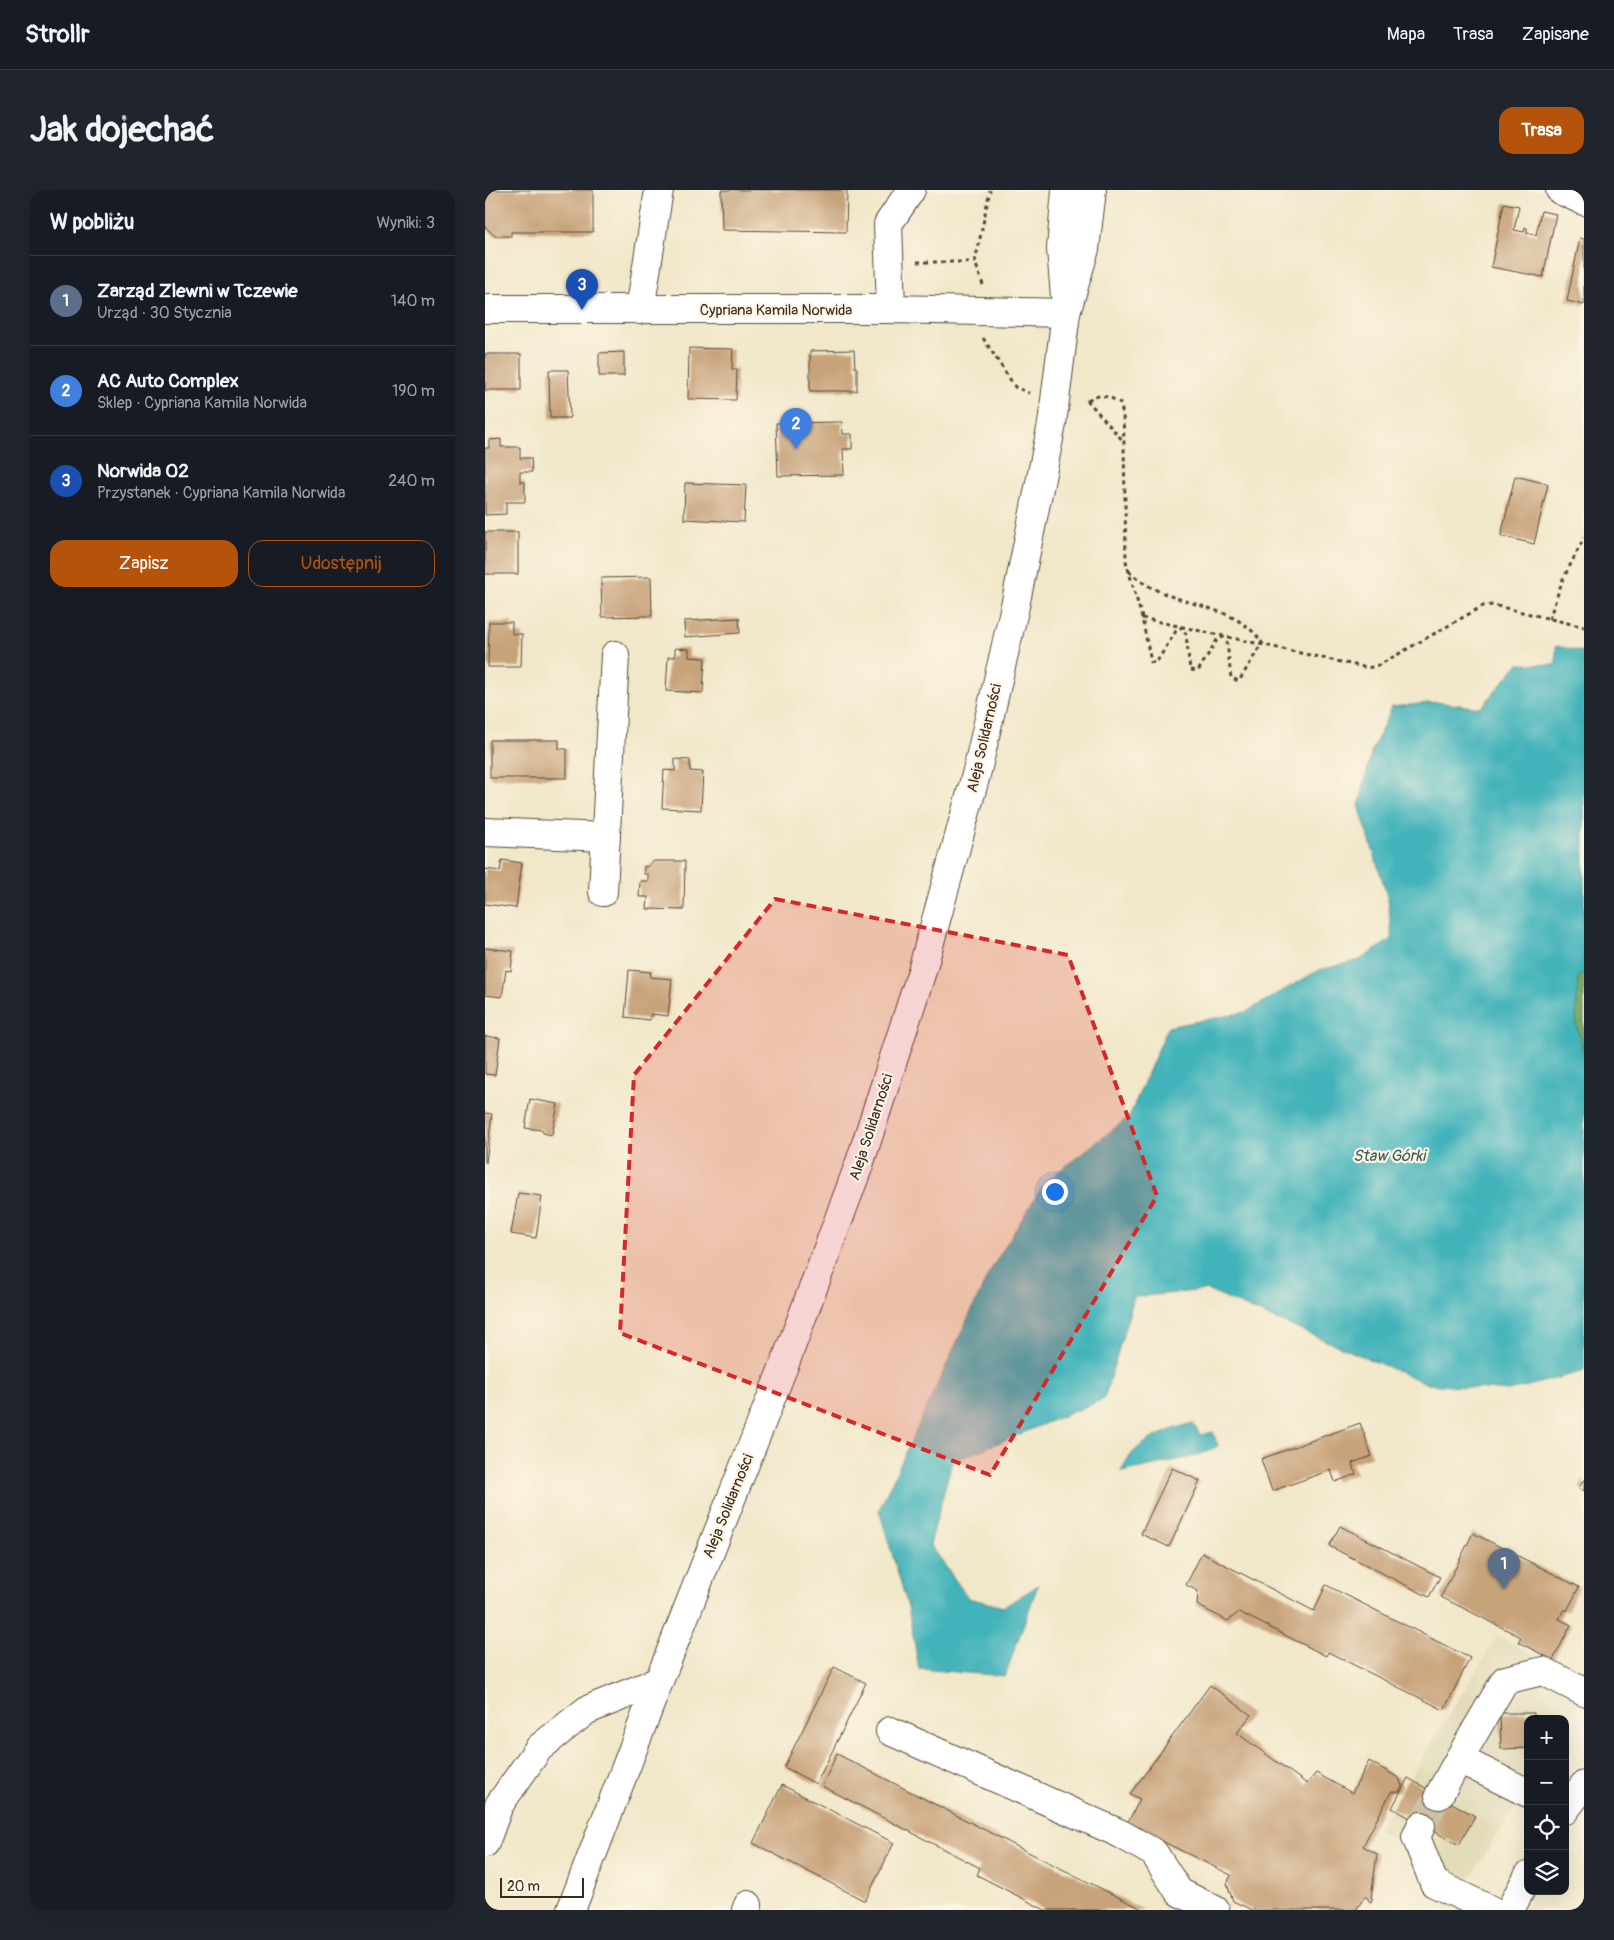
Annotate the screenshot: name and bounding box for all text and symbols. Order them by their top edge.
text: Strollr [25,20,90,49]
text: Mapa [1387,23,1425,46]
text: Trasa [1453,23,1494,46]
text: Zapisane [1522,23,1589,46]
button: Trasa [1499,107,1584,154]
text: Jak dojechać [30,108,214,152]
text: W pobliżu [50,209,134,236]
text: Wyniki: 3 [376,213,435,233]
pin: 3 [566,269,598,310]
text: Zarząd Zlewni w Tczewie [97,279,298,303]
text: 1 [63,291,69,311]
text: 140 m [391,291,435,311]
street label: Cypriana Kamila Norwida [700,301,852,320]
text: Urząd · 30 Stycznia [97,303,232,323]
text: AC Auto Complex [97,369,239,393]
text: 2 [62,381,70,401]
text: 190 m [392,381,435,401]
text: Sklep · Cypriana Kamila Norwida [97,393,307,413]
pin: 2 [780,408,812,449]
text: Norwida 02 [97,459,189,483]
text: 3 [62,471,70,491]
text: 240 m [388,471,435,491]
text: Przystanek · Cypriana Kamila Norwida [97,483,345,503]
button: Zapisz [50,540,238,587]
button: Udostępnij [248,540,435,587]
street label: Aleja Solidarności [963,682,1006,794]
street label: Aleja Solidarności [845,1071,898,1183]
water label: Staw Górki [1353,1146,1427,1166]
your location [1042,1179,1068,1205]
street label: Aleja Solidarności [699,1451,758,1561]
pin: 1 [1488,1548,1520,1589]
map controls [1524,1715,1569,1895]
button: + [1524,1715,1569,1760]
button: − [1524,1760,1569,1805]
button: locate [1524,1805,1569,1850]
button: layers [1524,1850,1569,1895]
scale bar [500,1875,584,1898]
text: 20 m [507,1878,540,1895]

